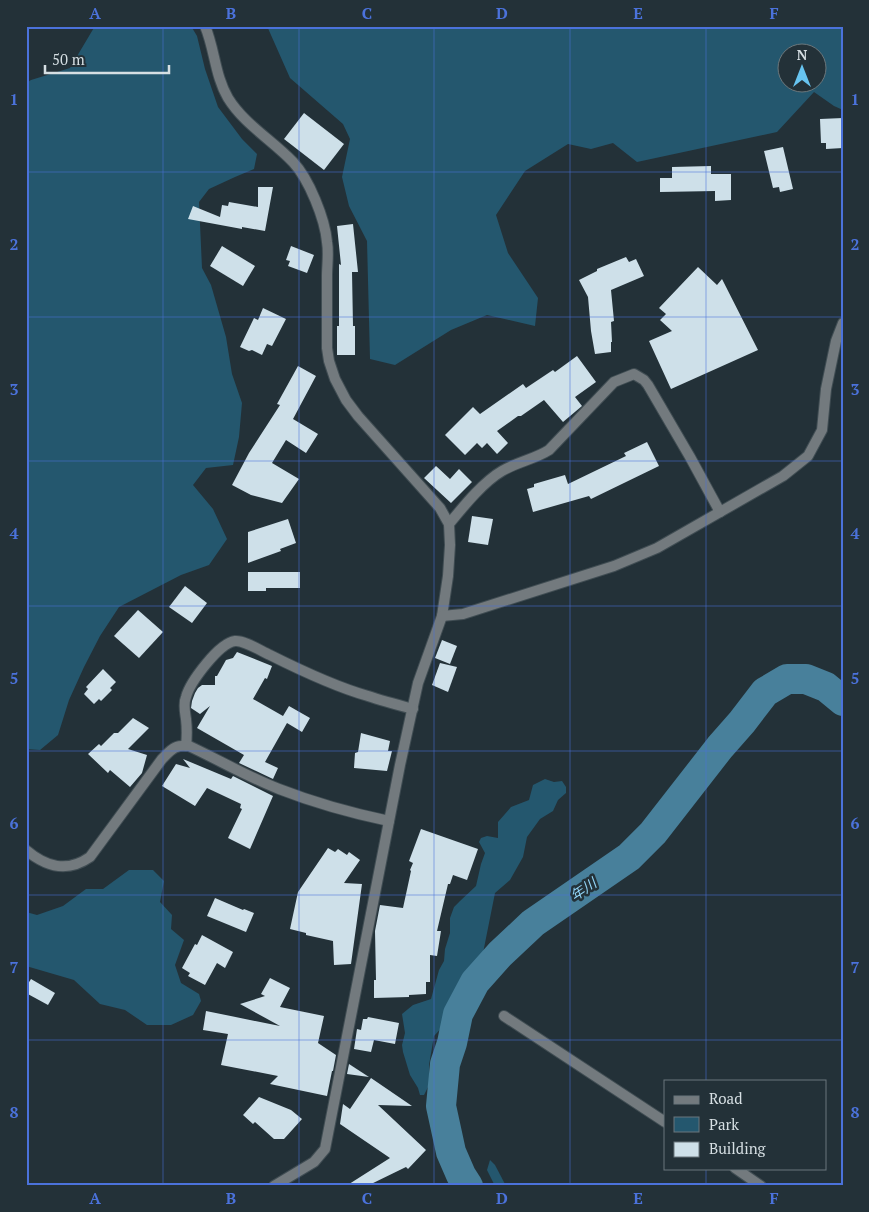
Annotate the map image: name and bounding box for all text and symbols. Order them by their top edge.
text: A [89,2,101,24]
text: B [226,2,236,24]
text: C [362,2,372,24]
text: D [496,2,508,24]
text: E [633,2,643,24]
text: F [769,2,779,24]
scale bar [45,42,169,74]
north arrow [776,42,826,92]
text: N [797,45,808,64]
text: 50 m [52,49,85,69]
text: 1 [9,88,19,110]
text: 1 [850,88,860,110]
text: 2 [9,233,19,255]
text: 2 [850,233,860,255]
text: 3 [9,378,19,400]
text: 3 [850,378,860,400]
text: 4 [9,522,19,544]
text: 4 [850,522,860,544]
text: 5 [9,667,19,689]
text: 5 [850,667,860,689]
text: 6 [9,812,19,834]
text: 6 [850,812,860,834]
water label: 年川 [566,872,602,905]
text: 7 [9,956,19,978]
text: 7 [850,956,860,978]
legend [664,1080,826,1170]
text: Road [709,1088,742,1108]
text: 8 [9,1101,19,1123]
text: 8 [850,1101,860,1123]
text: Park [709,1114,739,1134]
text: Building [709,1138,767,1158]
text: A [89,1187,101,1209]
text: B [226,1187,236,1209]
text: C [362,1187,372,1209]
text: D [496,1187,508,1209]
text: E [633,1187,643,1209]
text: F [769,1187,779,1209]

